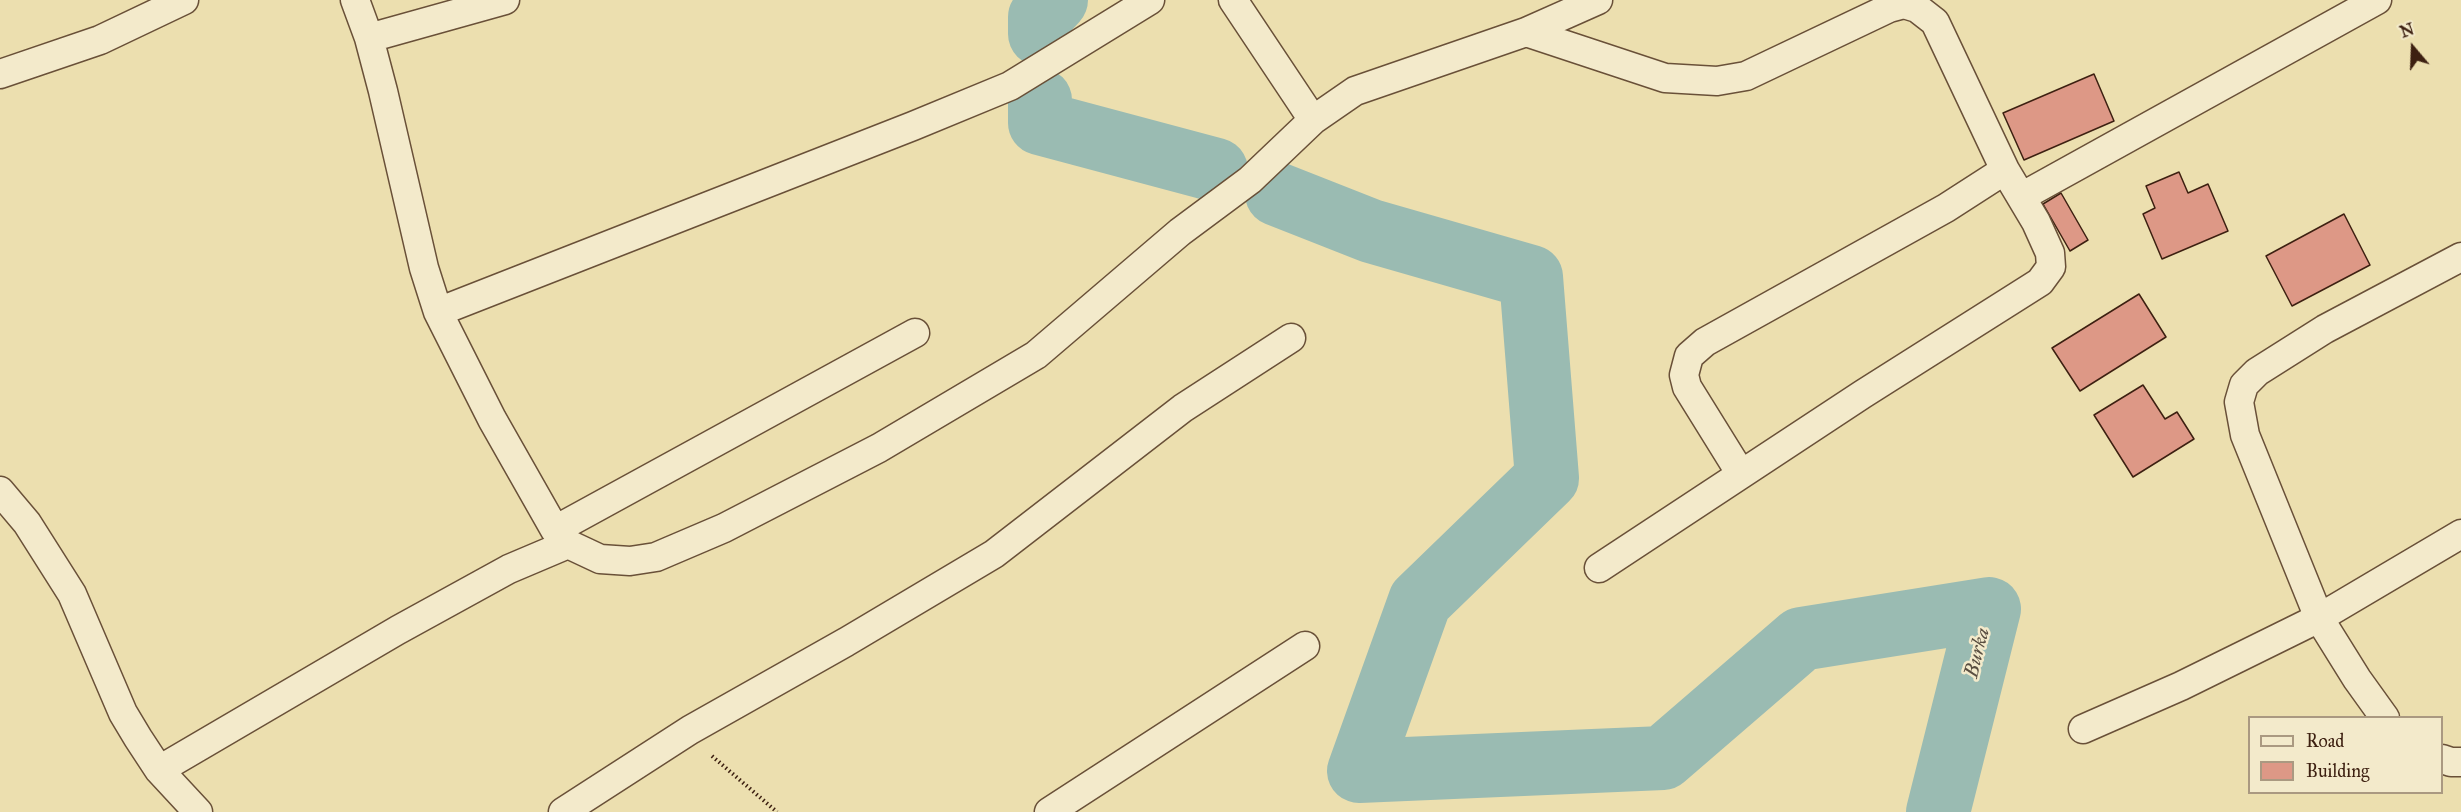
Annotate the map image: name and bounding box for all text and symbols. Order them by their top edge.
north arrow [2383,18,2443,78]
text: N [2397,19,2416,42]
water label: Burka [1960,626,1996,680]
legend [2248,716,2443,794]
text: Road [2306,730,2344,752]
text: Building [2306,760,2369,782]

